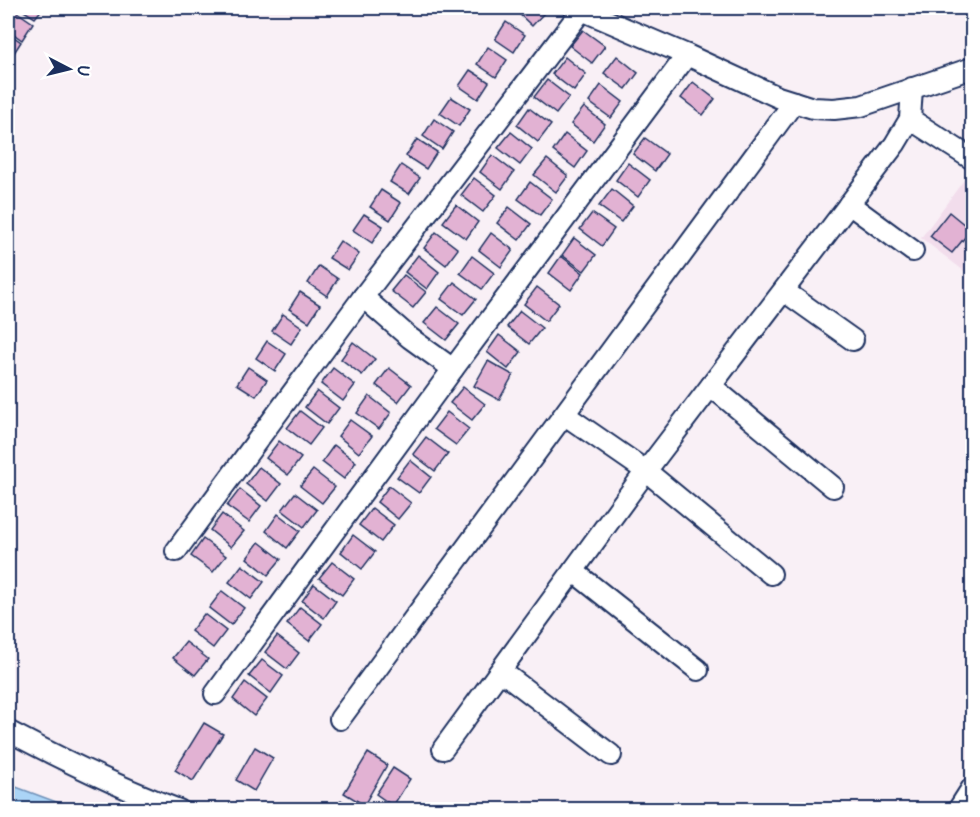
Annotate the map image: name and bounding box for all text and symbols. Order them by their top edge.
north arrow [39,39,99,99]
text: U [72,64,93,78]

